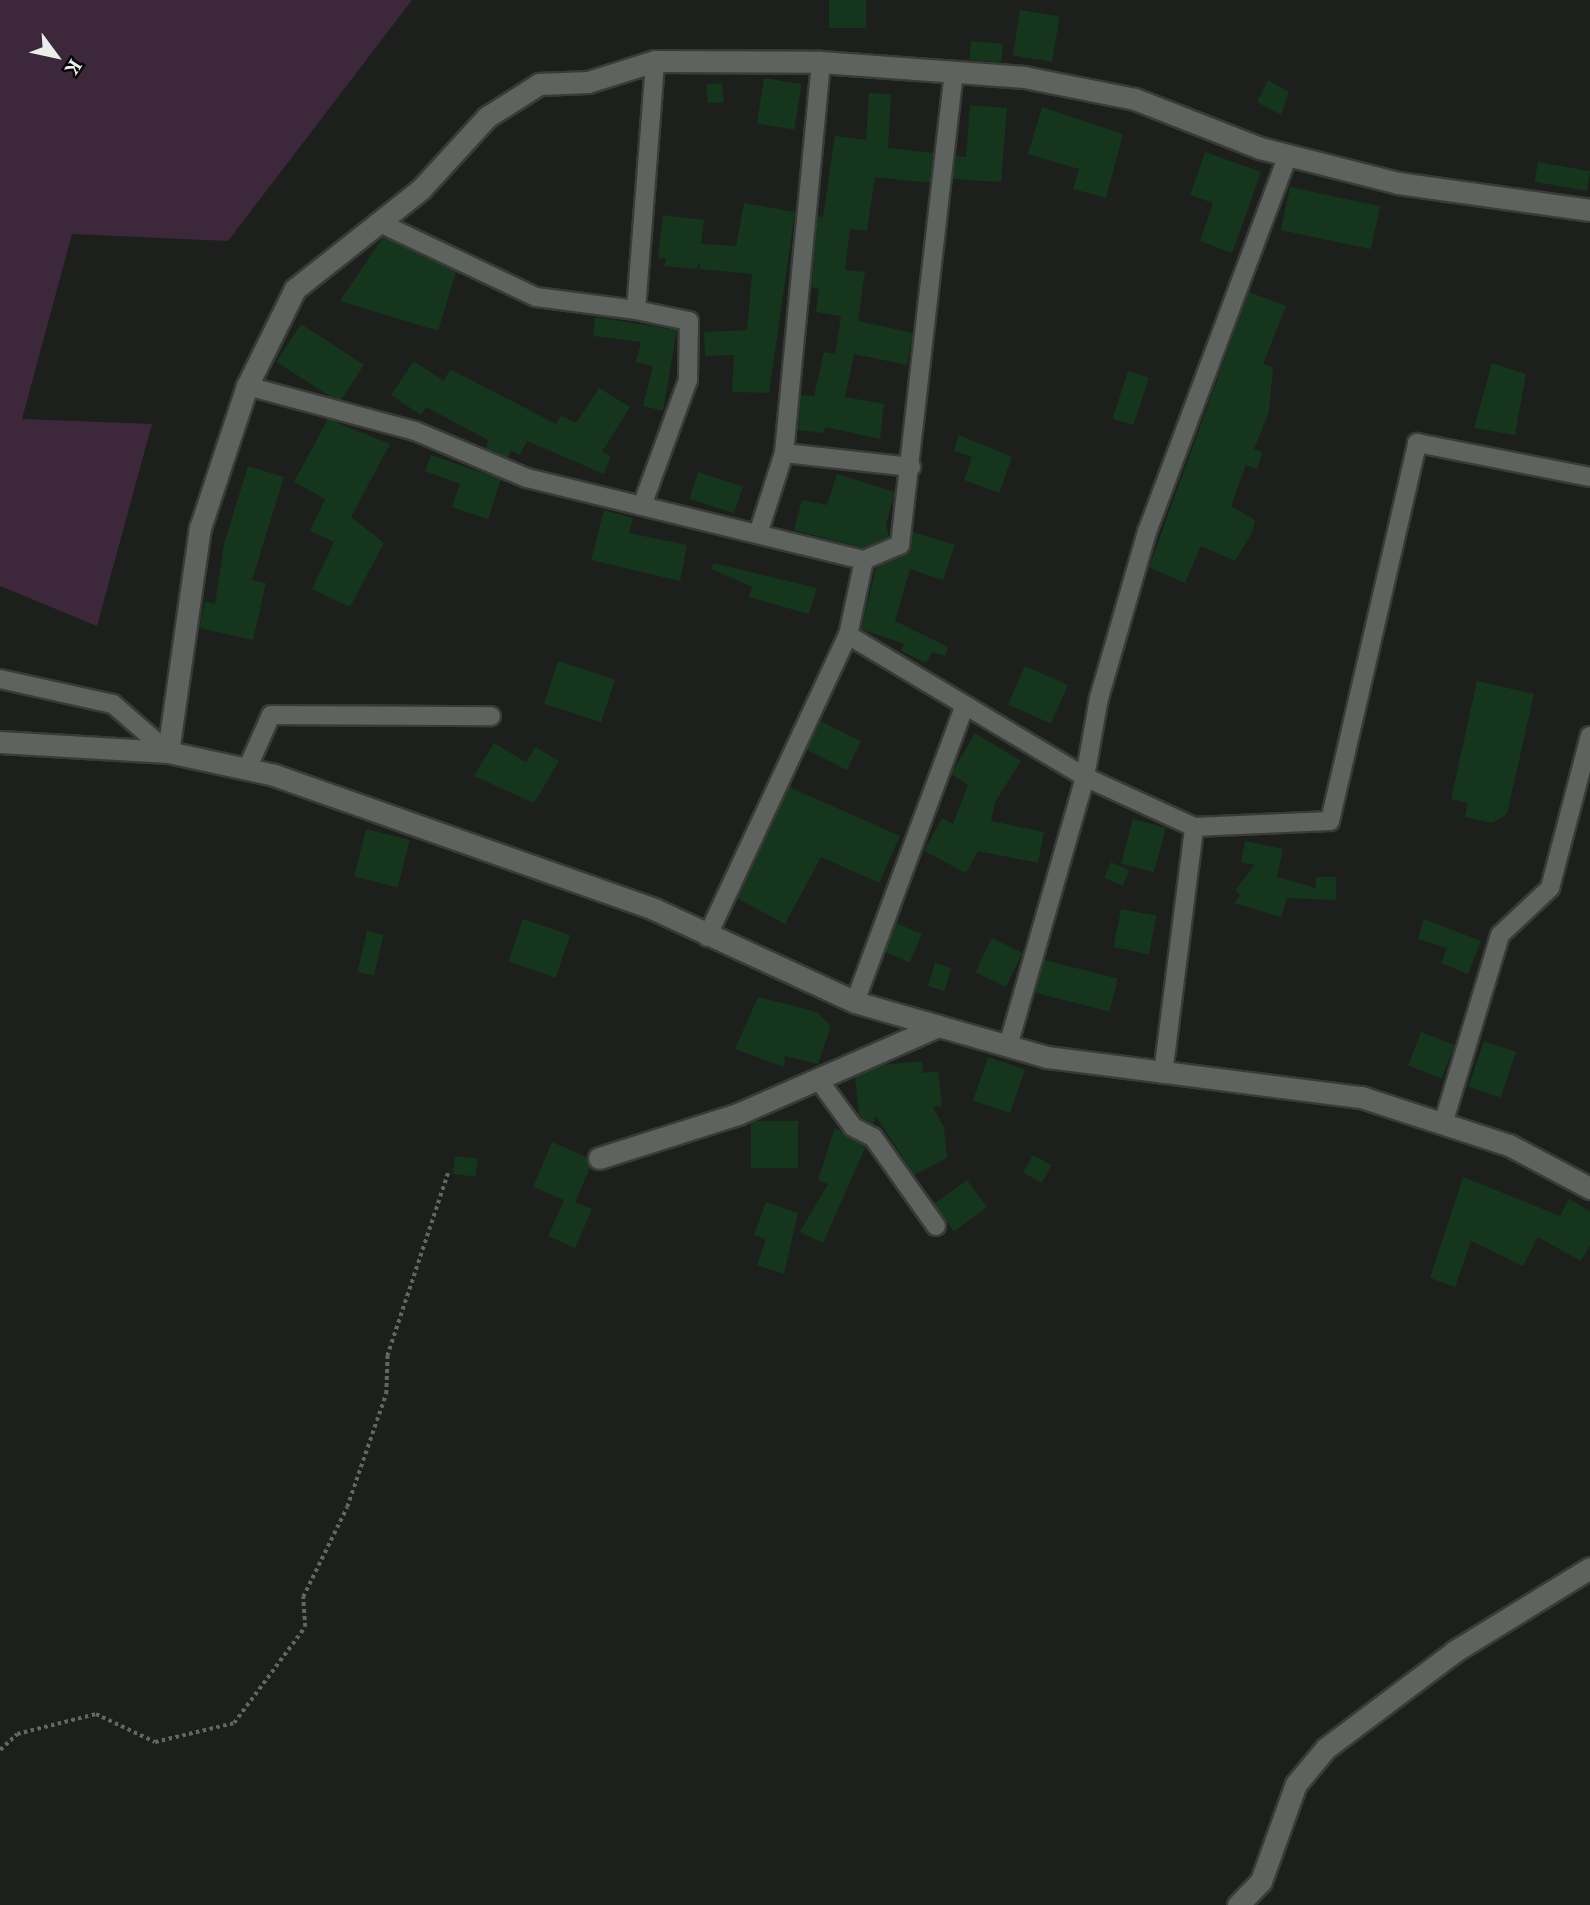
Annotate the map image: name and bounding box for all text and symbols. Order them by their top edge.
north arrow [21,21,91,91]
text: K [60,55,88,80]

